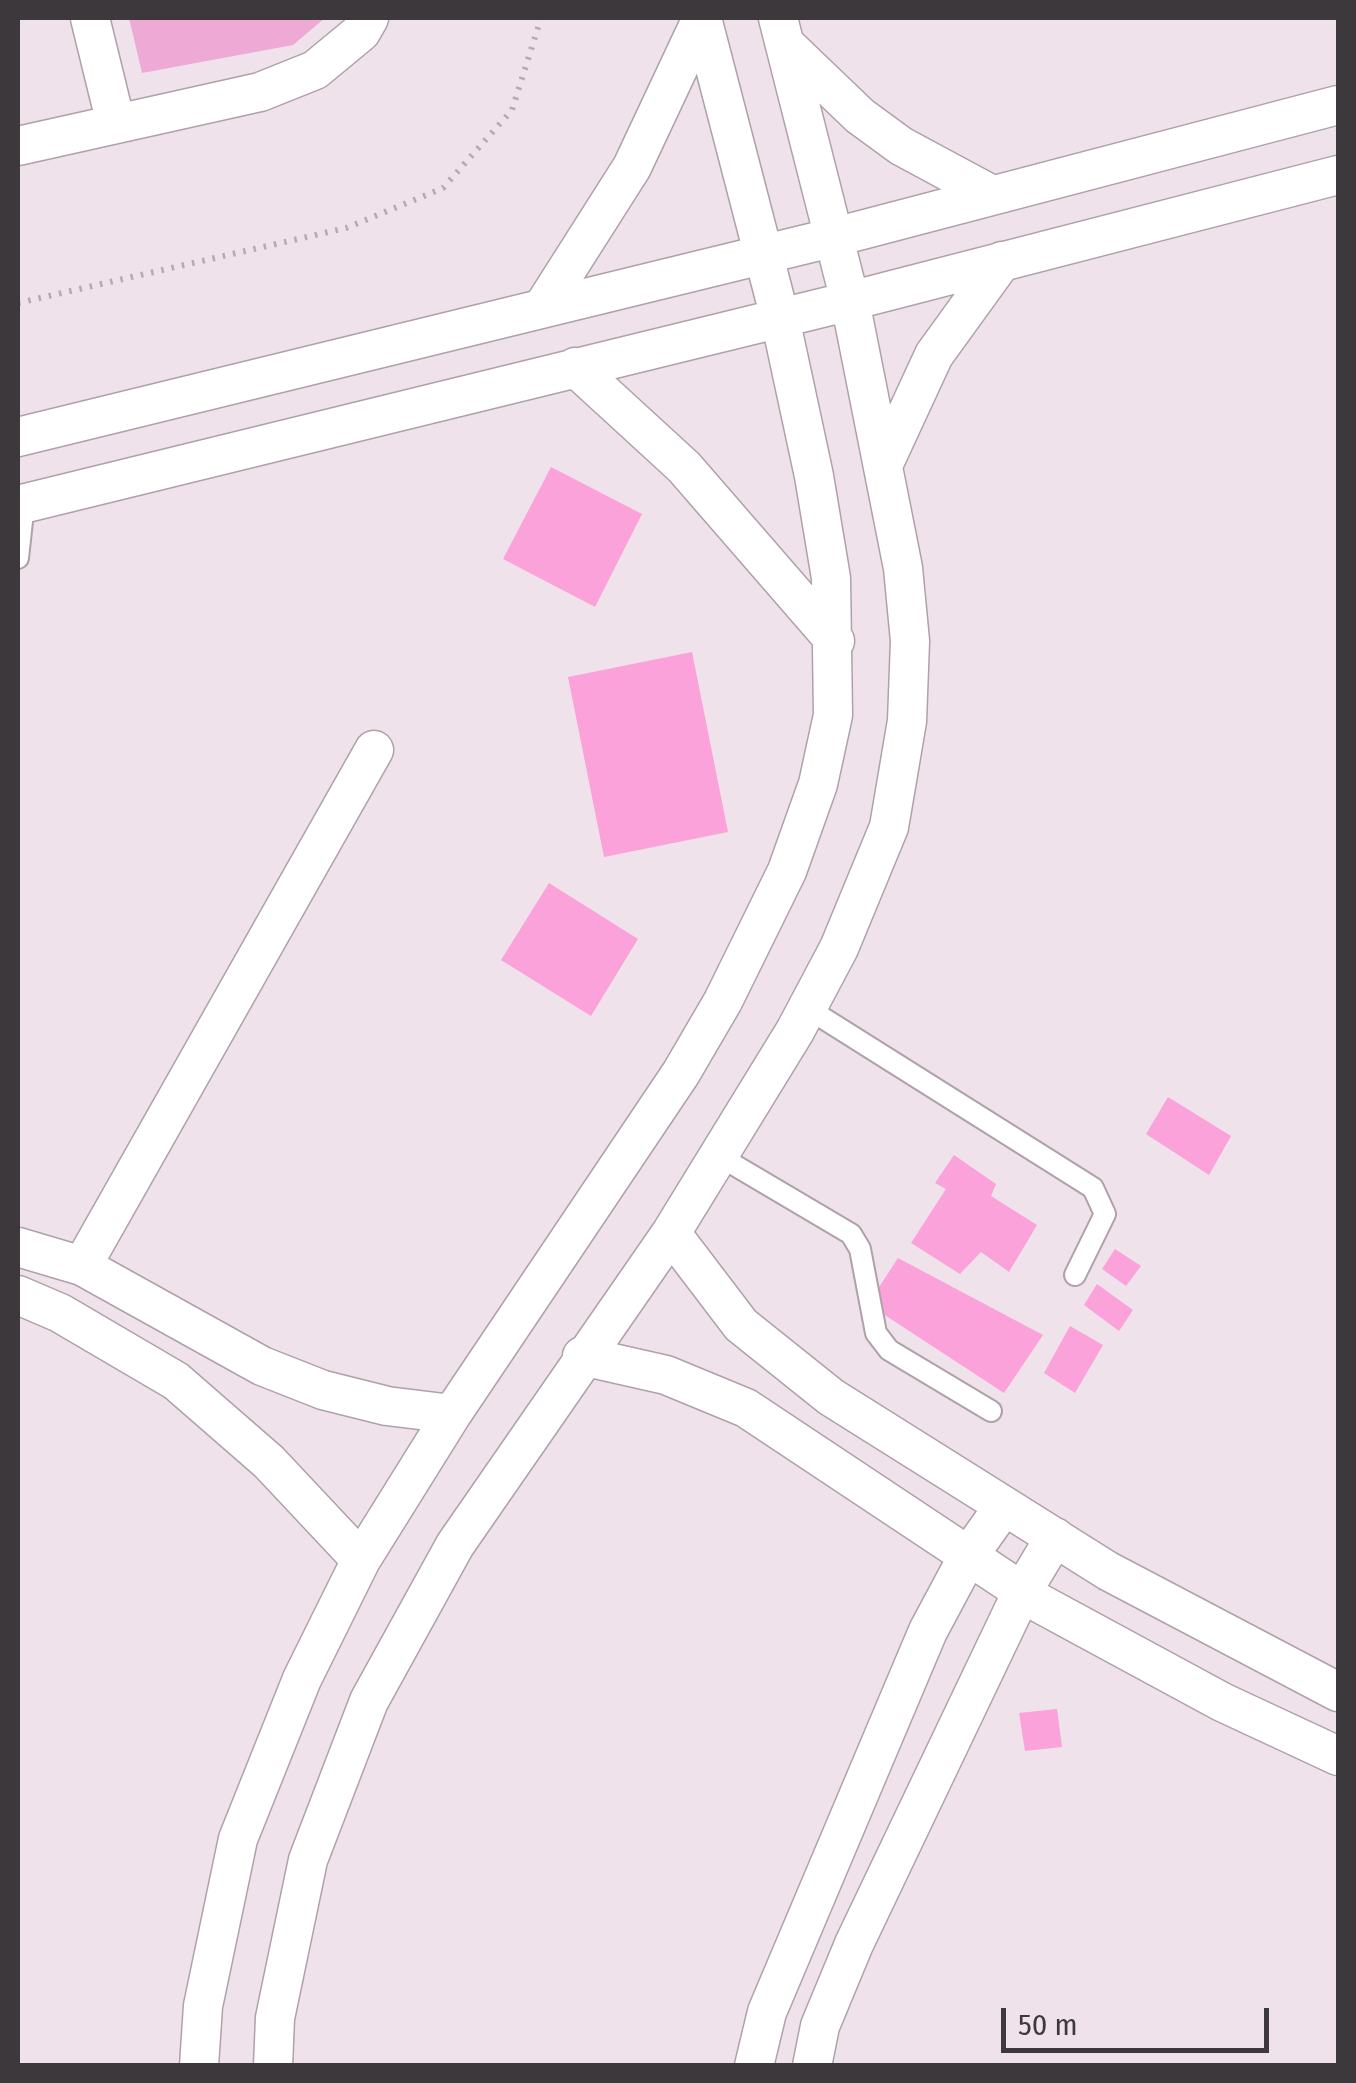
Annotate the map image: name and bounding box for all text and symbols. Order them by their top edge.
scale bar [1006,1988,1274,2050]
text: 50 m [1018,2007,1078,2043]

